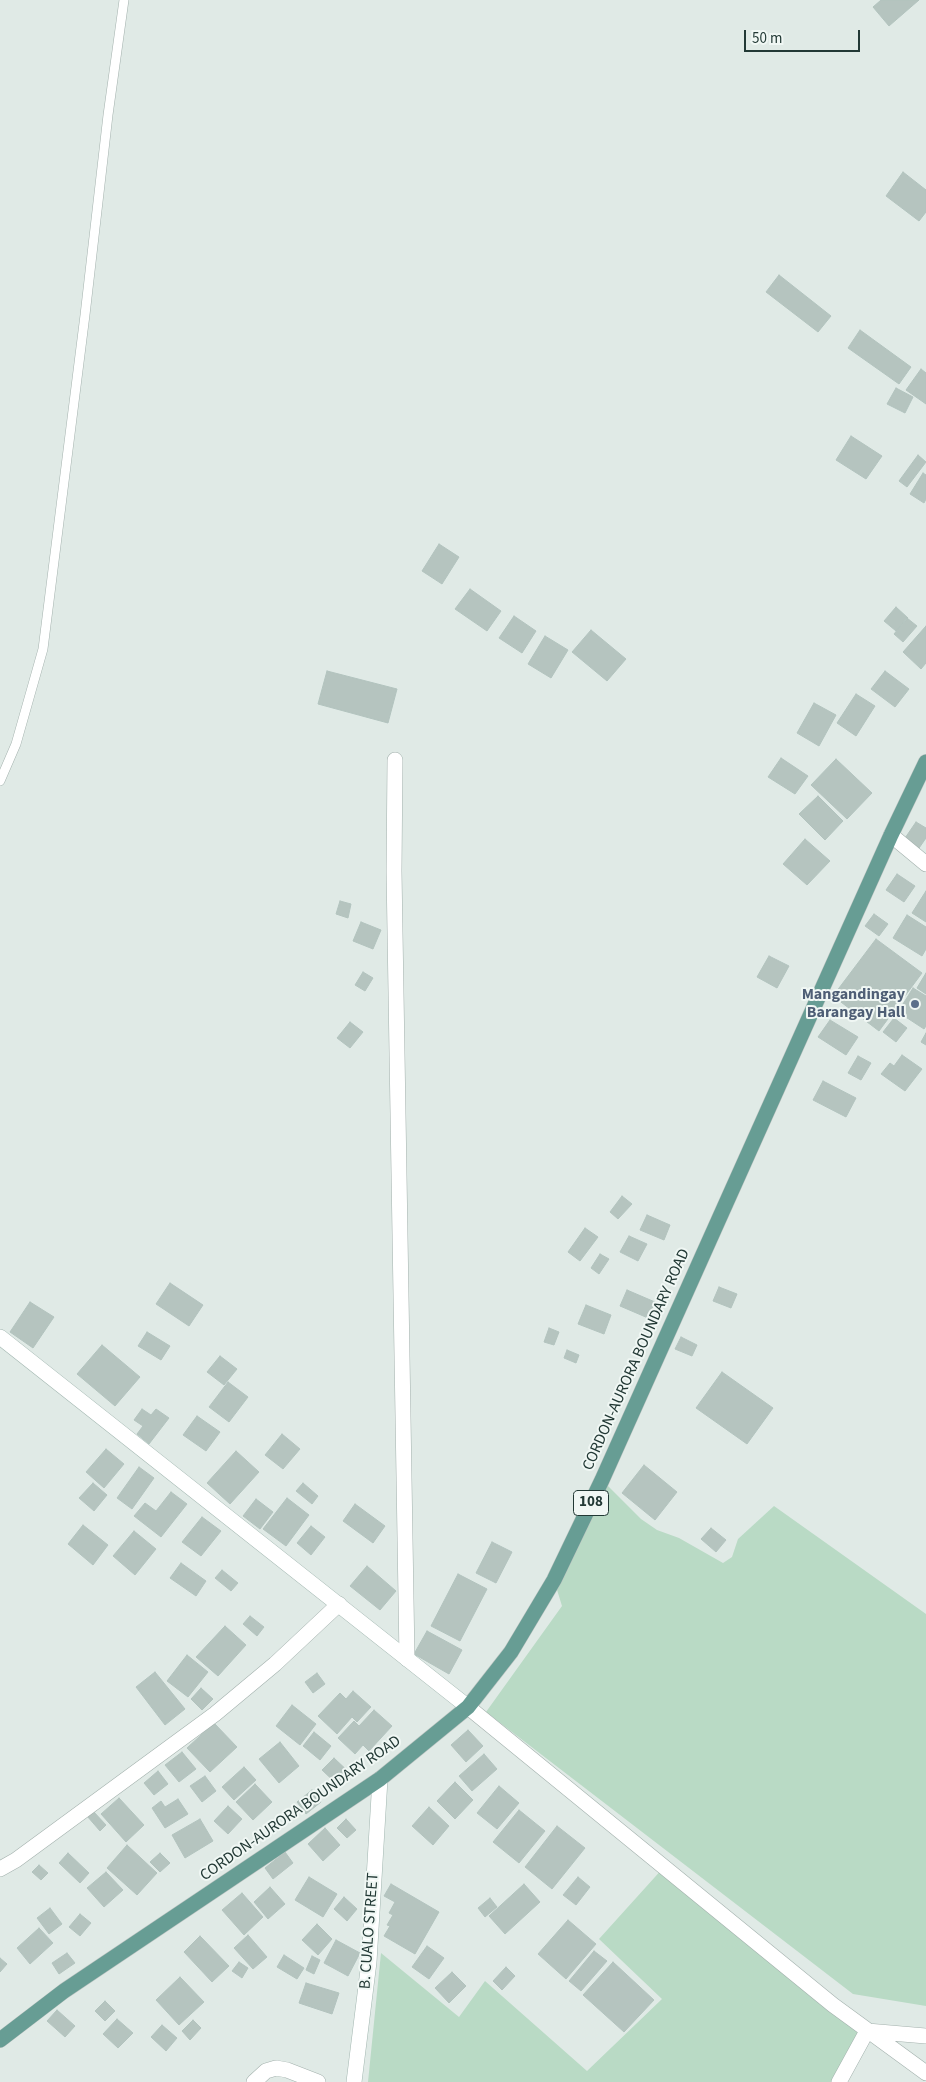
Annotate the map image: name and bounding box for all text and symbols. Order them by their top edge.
scale bar [746,20,862,52]
text: 50 m [752,28,782,49]
place label: Mangandingay Barangay Hall [802,985,905,1023]
marker: Mangandingay Barangay Hall [909,998,921,1010]
street label: CORDON-AURORA BOUNDARY ROAD [579,1246,695,1474]
road number: 108 [574,1490,608,1516]
street label: CORDON-AURORA BOUNDARY ROAD [197,1732,405,1886]
street label: B. CUALO STREET [356,1872,384,1990]

